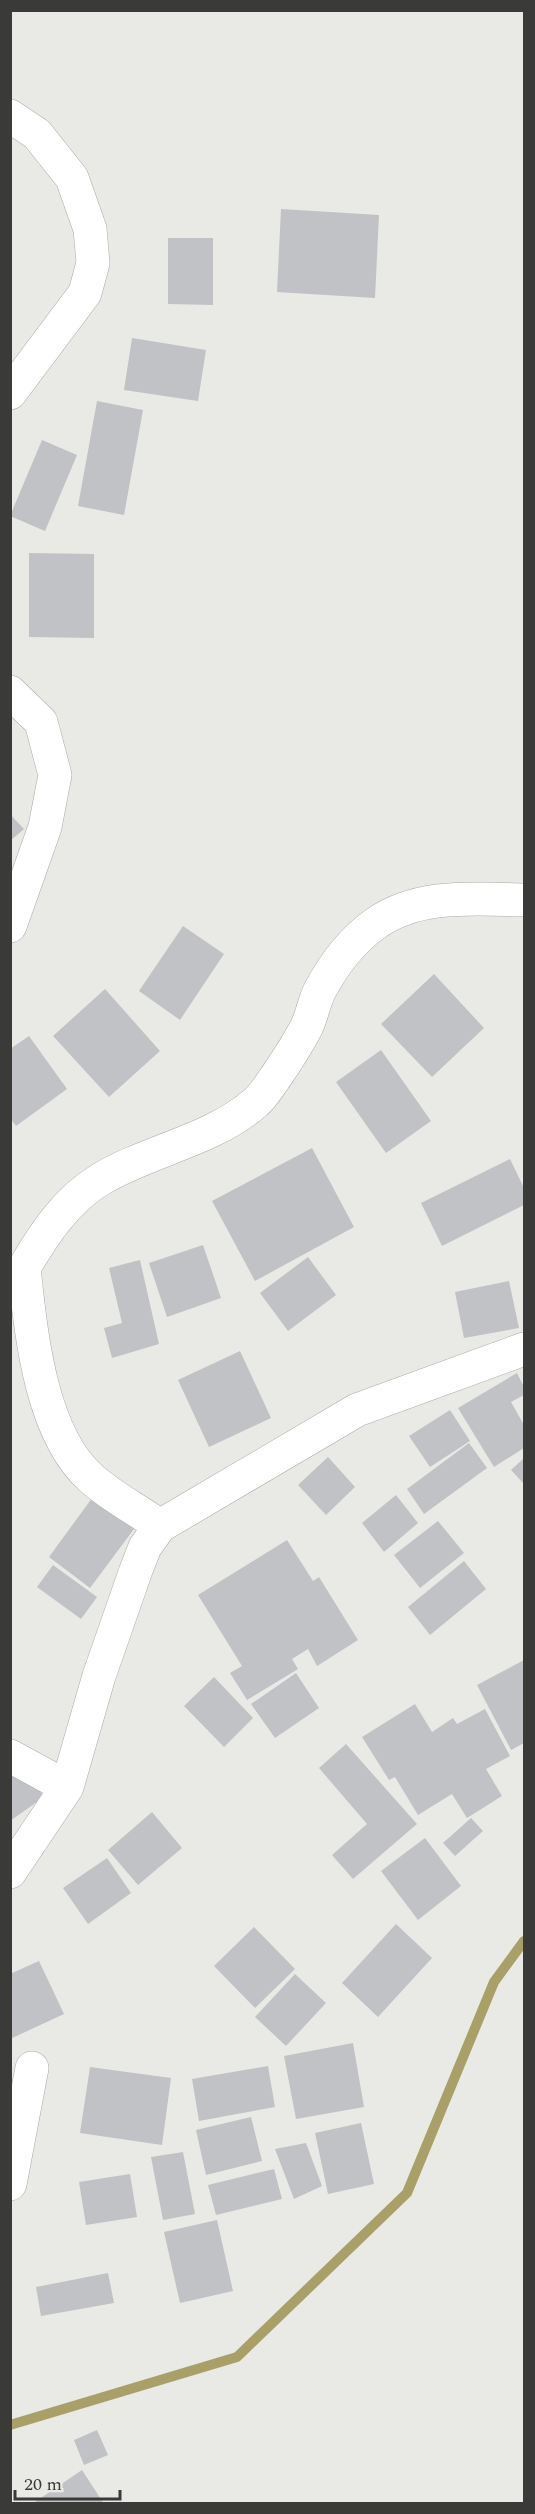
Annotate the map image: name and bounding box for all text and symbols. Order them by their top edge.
scale bar [15,2463,120,2501]
text: 20 m [24,2471,62,2498]

